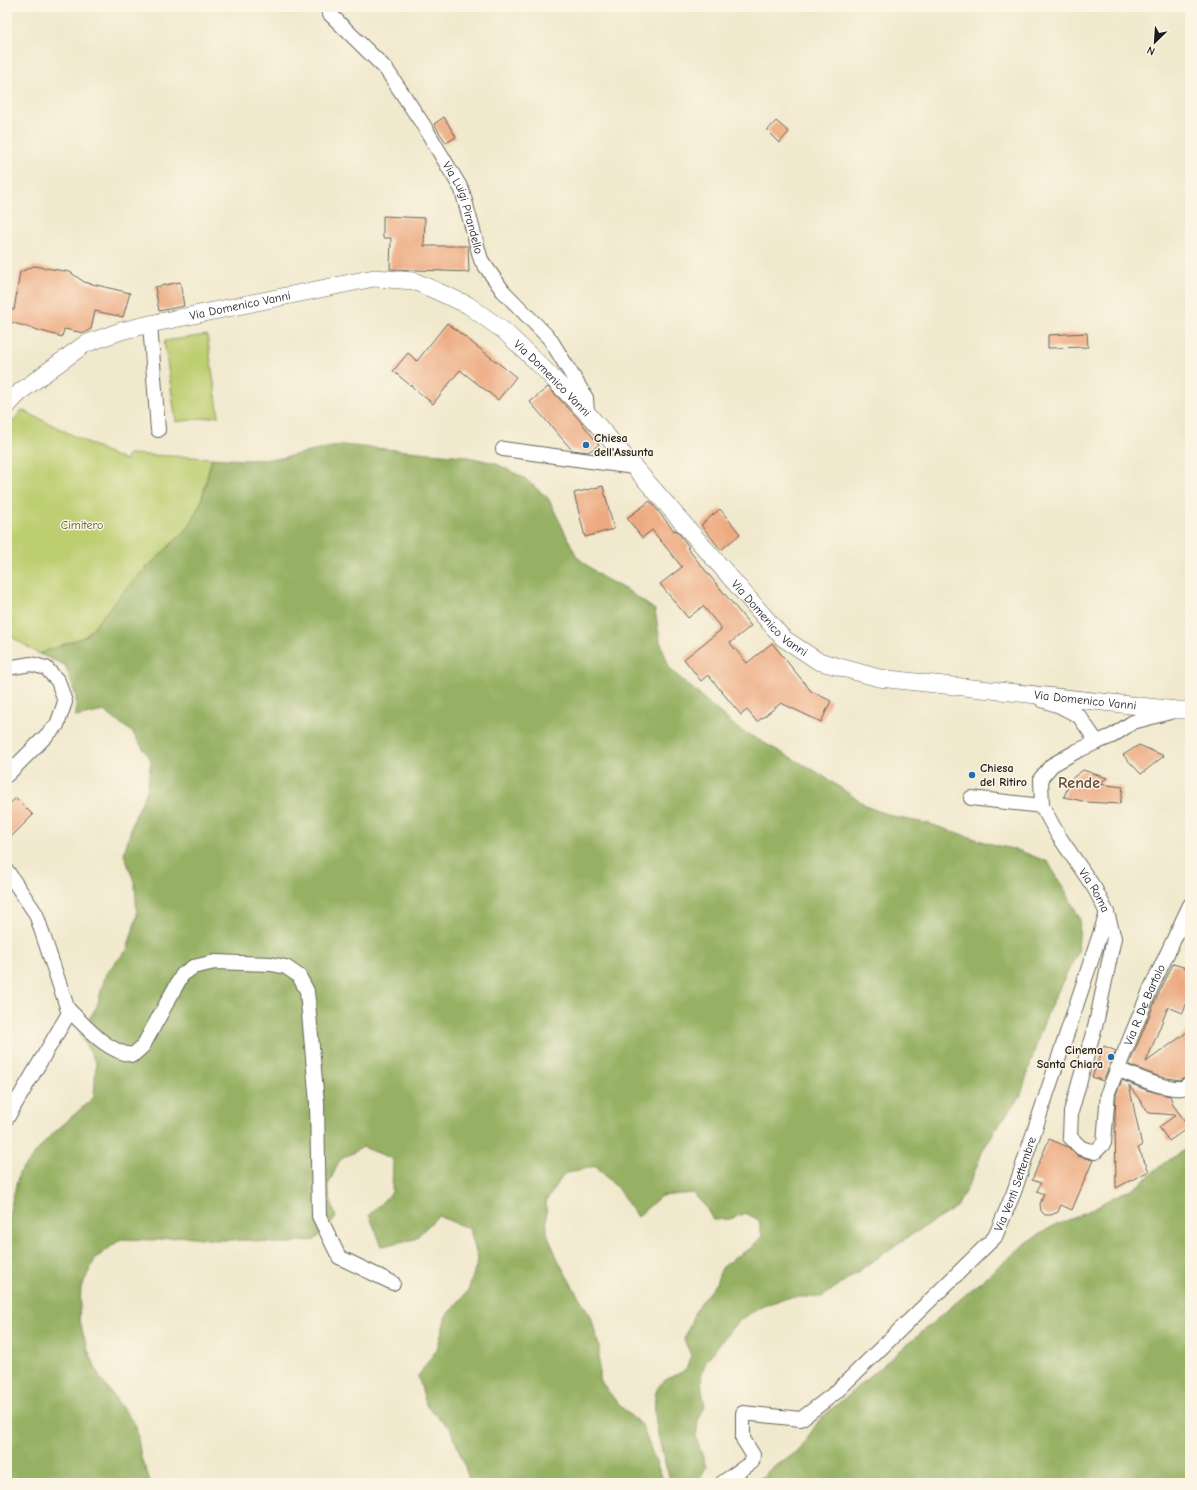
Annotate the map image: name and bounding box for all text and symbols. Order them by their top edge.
north arrow [1135,22,1175,62]
text: N [1145,43,1157,58]
street label: Via Luigi Pirandello [440,159,486,256]
street label: Via Domenico Vanni [188,288,292,323]
street label: Via Domenico Vanni [511,337,594,419]
place label: Chiesa dell'Assunta [594,431,654,459]
marker: Chiesa dell'Assunta [581,440,591,450]
park label: Cimitero [61,518,103,532]
street label: Via Domenico Vanni [729,577,810,659]
street label: Via Domenico Vanni [1033,688,1137,713]
place label: Chiesa del Ritiro [980,761,1027,789]
marker: Chiesa del Ritiro [967,770,977,780]
district label: Rende [1058,774,1100,792]
street label: Via Roma [1076,865,1113,915]
street label: Via R. De Bartolo [1121,962,1168,1047]
place label: Cinema Santa Chiara [1037,1043,1103,1071]
marker: Cinema Santa Chiara [1106,1052,1116,1062]
street label: Via Venti Settembre [991,1135,1039,1233]

